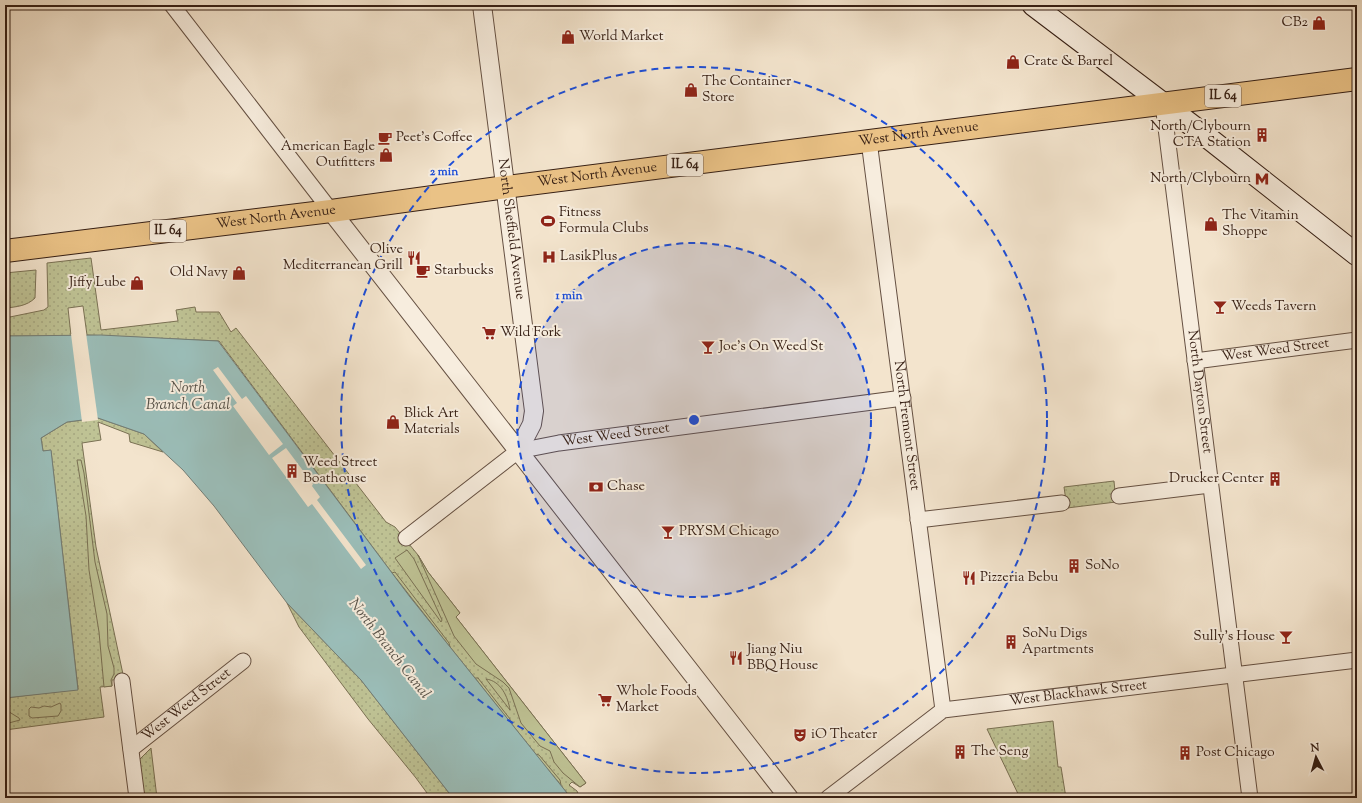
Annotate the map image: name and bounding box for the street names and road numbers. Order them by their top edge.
road number: IL 64 [1205,85,1241,107]
street label: West North Avenue [857,117,980,152]
road number: IL 64 [667,154,703,176]
street label: North Sheffield Avenue [492,157,530,301]
street label: West North Avenue [536,158,658,193]
street label: West North Avenue [215,200,337,235]
road number: IL 64 [150,220,186,242]
street label: North Dayton Street [1181,329,1217,455]
street label: West Weed Street [1220,334,1331,367]
street label: North Fremont Street [888,360,924,492]
street label: West Weed Street [561,419,671,452]
street label: West Weed Street [138,664,236,746]
street label: West Blackhawk Street [1008,675,1148,712]

